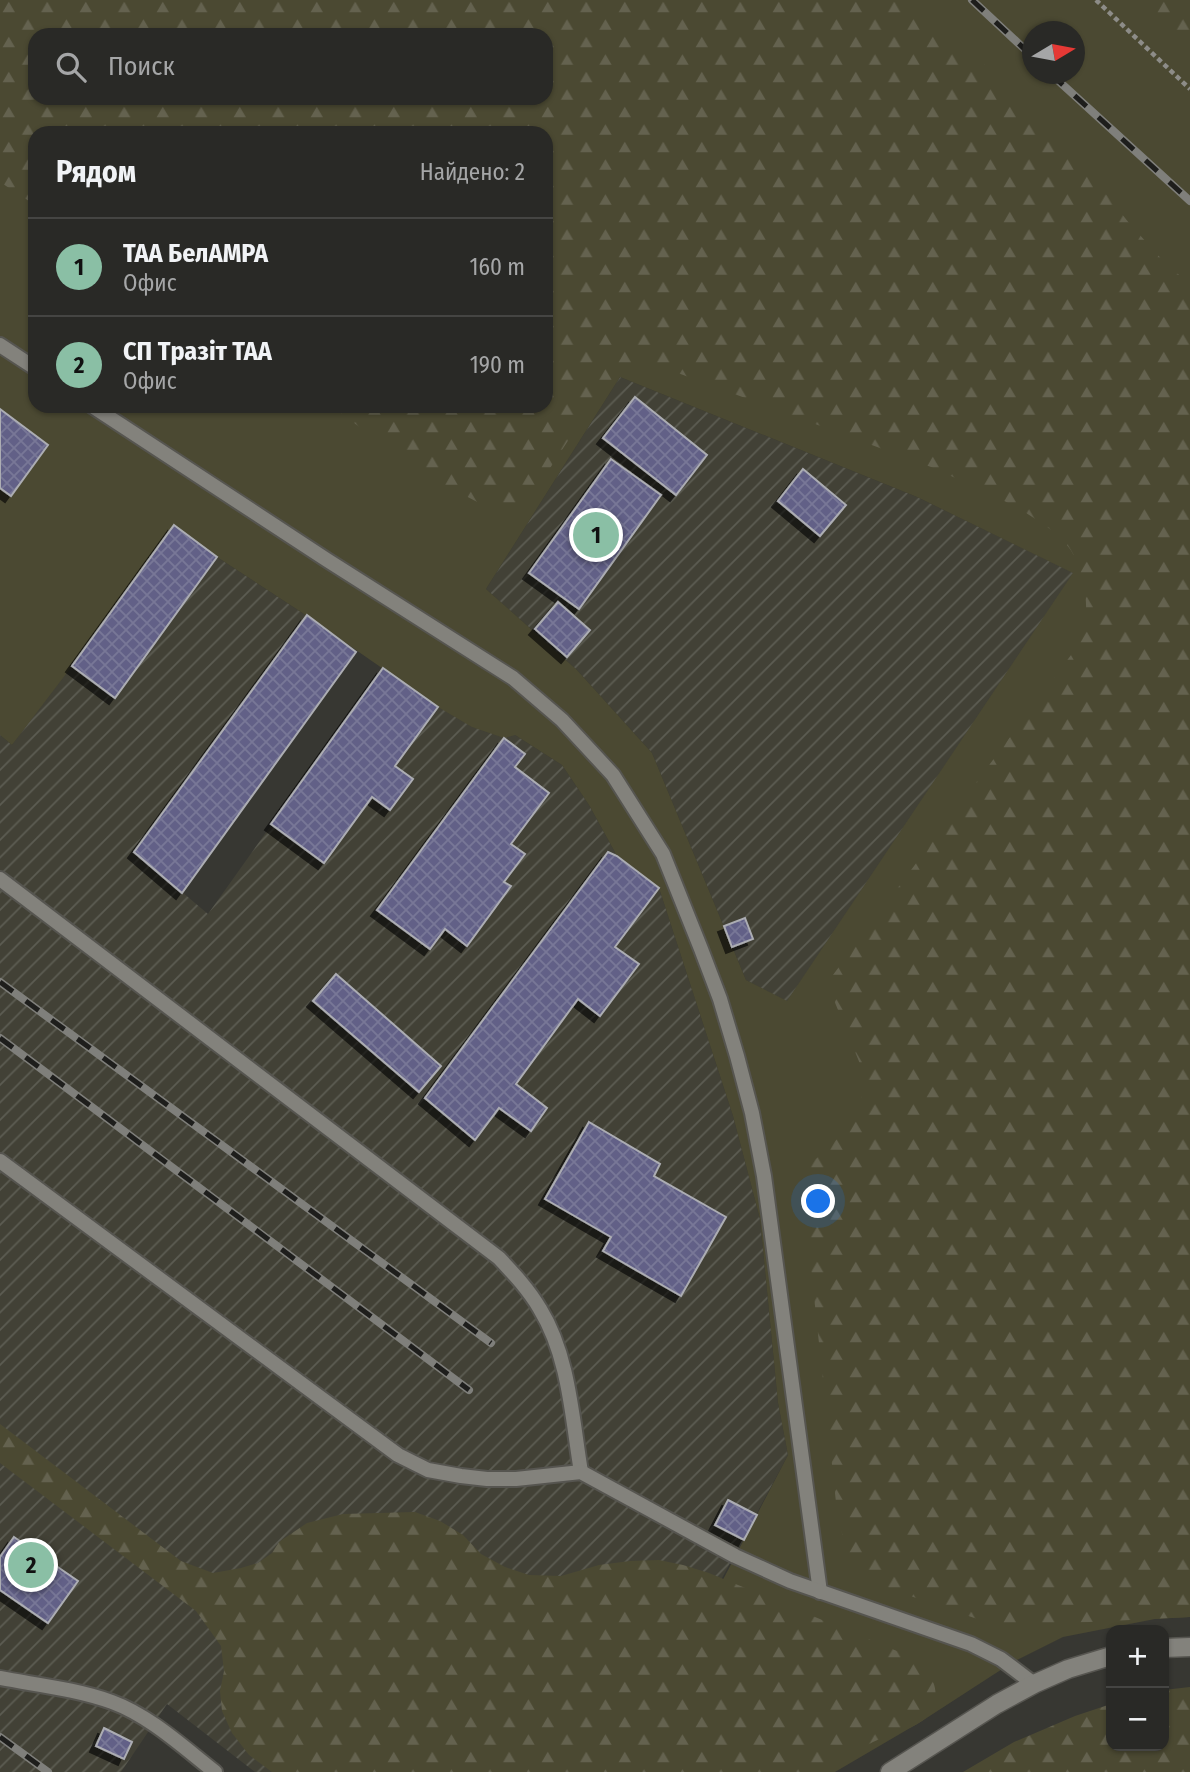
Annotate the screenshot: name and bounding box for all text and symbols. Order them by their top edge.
north arrow [1022,21,1085,84]
search box [28,28,553,105]
icon: search [52,48,90,86]
text: Поиск [108,51,175,82]
text: Рядом [56,154,136,190]
text: Найдено: 2 [420,158,525,186]
text: ТАА БелАМРА [123,238,268,269]
text: 1 [74,253,84,281]
text: 160 m [470,253,525,281]
text: Офис [123,269,177,297]
text: СП Тразіт ТАА [123,336,272,367]
text: 2 [74,351,84,379]
text: 190 m [470,351,525,379]
text: Офис [123,367,177,395]
pin: 1 [573,509,619,561]
your location [801,1184,835,1218]
pin: 2 [8,1539,54,1591]
map controls [1106,1625,1169,1751]
button: + [1106,1625,1169,1688]
button: − [1106,1688,1169,1751]

